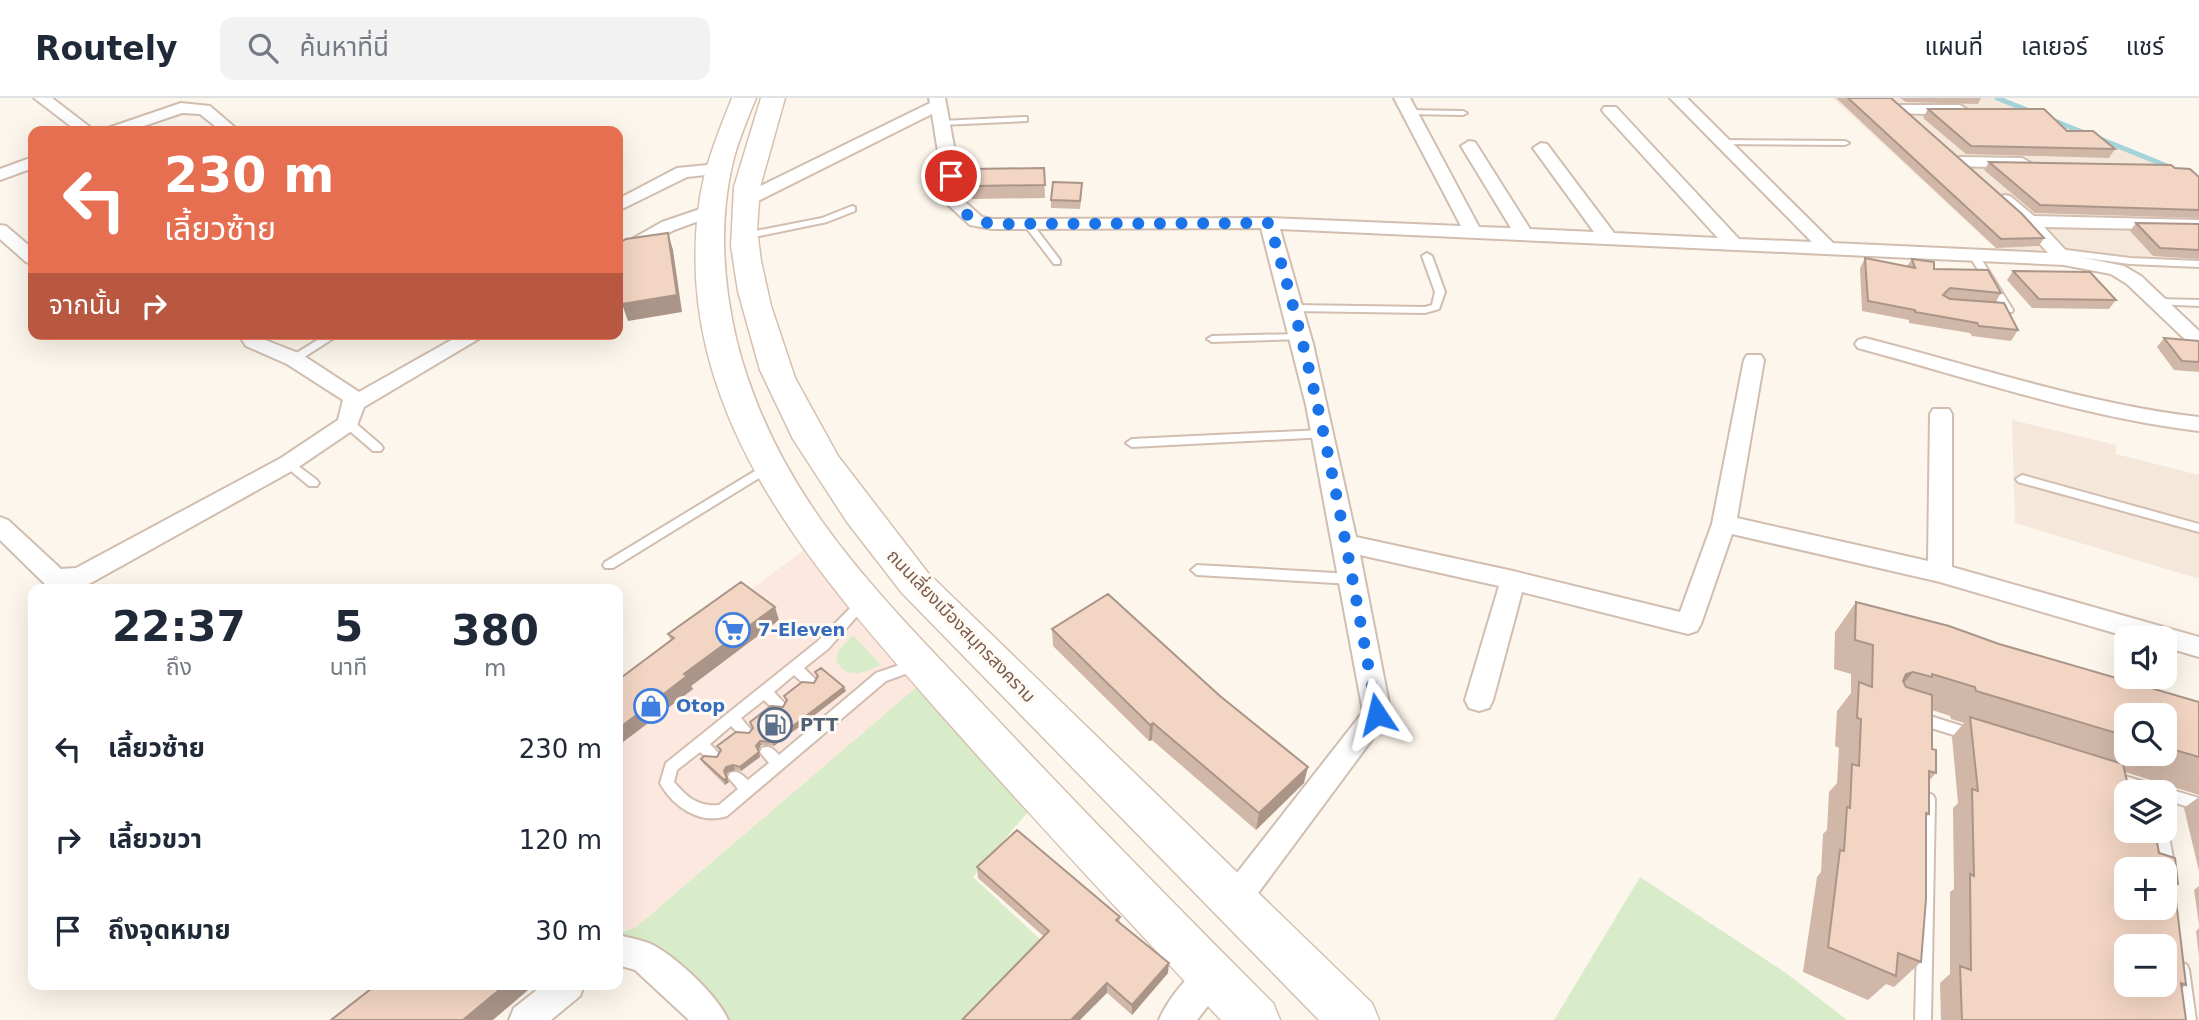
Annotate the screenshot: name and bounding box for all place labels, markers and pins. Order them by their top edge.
pin [921,146,981,206]
supermarket icon: 7-Eleven [714,611,752,649]
place label: 7-Eleven [758,619,845,640]
shop icon: Otop [632,687,670,725]
place label: Otop [676,695,725,716]
fuel station icon: PTT [756,706,794,744]
place label: PTT [800,714,839,735]

